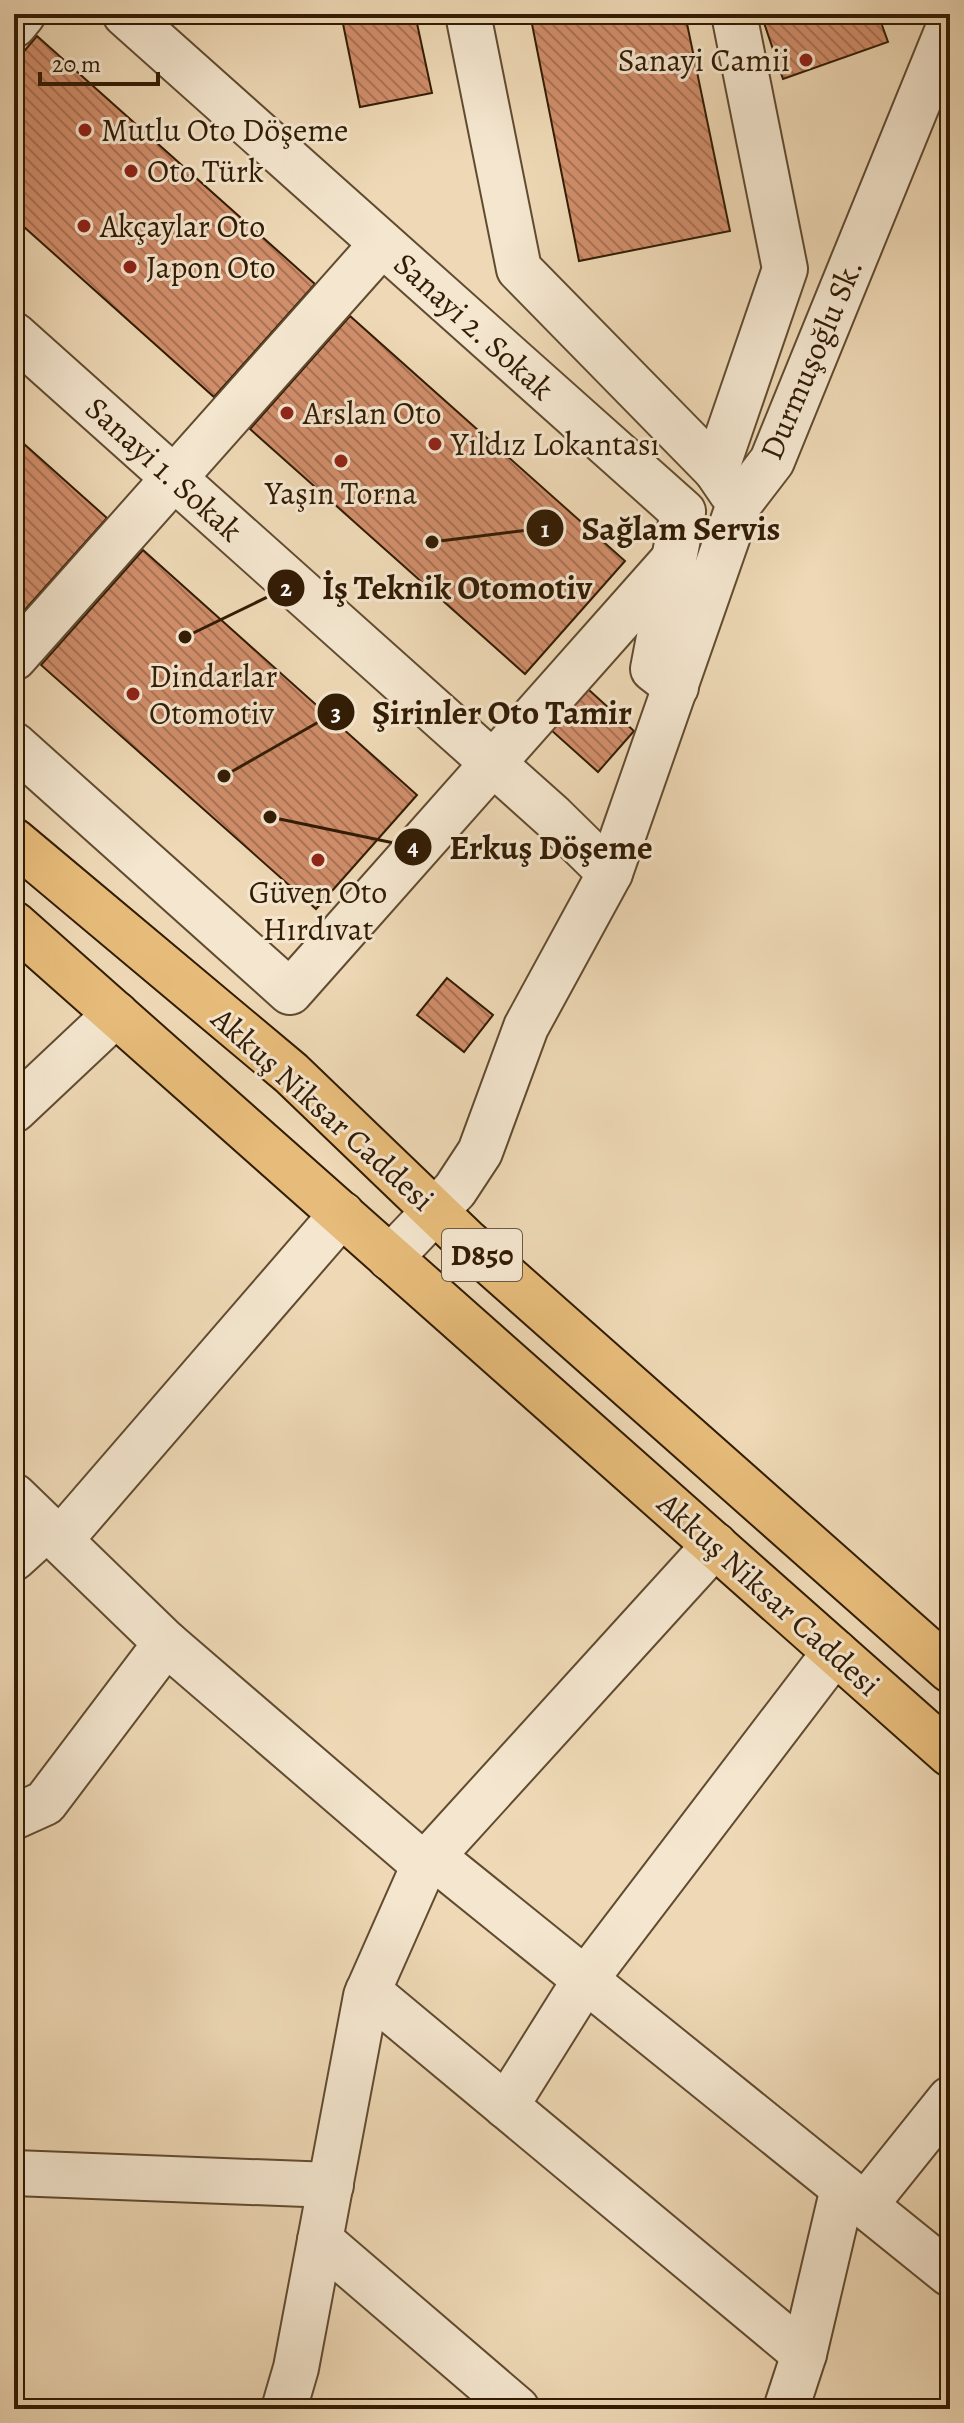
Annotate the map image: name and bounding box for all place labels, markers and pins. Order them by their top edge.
place label: Sanayi Camii [618,38,790,82]
marker: Sanayi Camii [797,51,815,69]
place label: Mutlu Oto Döşeme [101,108,348,152]
marker: Mutlu Oto Döşeme [76,121,94,139]
place label: Oto Türk [147,149,264,193]
marker: Oto Türk [122,162,140,180]
place label: Akçaylar Oto [99,204,265,248]
marker: Akçaylar Oto [75,217,93,235]
place label: Japon Oto [146,245,276,289]
marker: Japon Oto [121,258,139,276]
place label: Arslan Oto [302,391,441,435]
marker: Arslan Oto [278,404,296,422]
place label: Yıldız Lokantası [450,422,660,466]
marker: Yıldız Lokantası [426,435,444,453]
marker: Yaşın Torna [332,452,350,470]
place label: Yaşın Torna [264,471,417,515]
callout: Sağlam Servis [525,499,796,557]
callout: İş Teknik Otomotiv [266,559,608,617]
place label: Dindarlar Otomotiv [149,654,277,735]
callout: Şirinler Oto Tamir [316,683,648,741]
marker: Dindarlar Otomotiv [124,685,142,703]
callout: Erkuş Döşeme [393,818,669,876]
marker: Güven Oto Hırdıvat [309,851,327,869]
place label: Güven Oto Hırdıvat [249,870,387,951]

